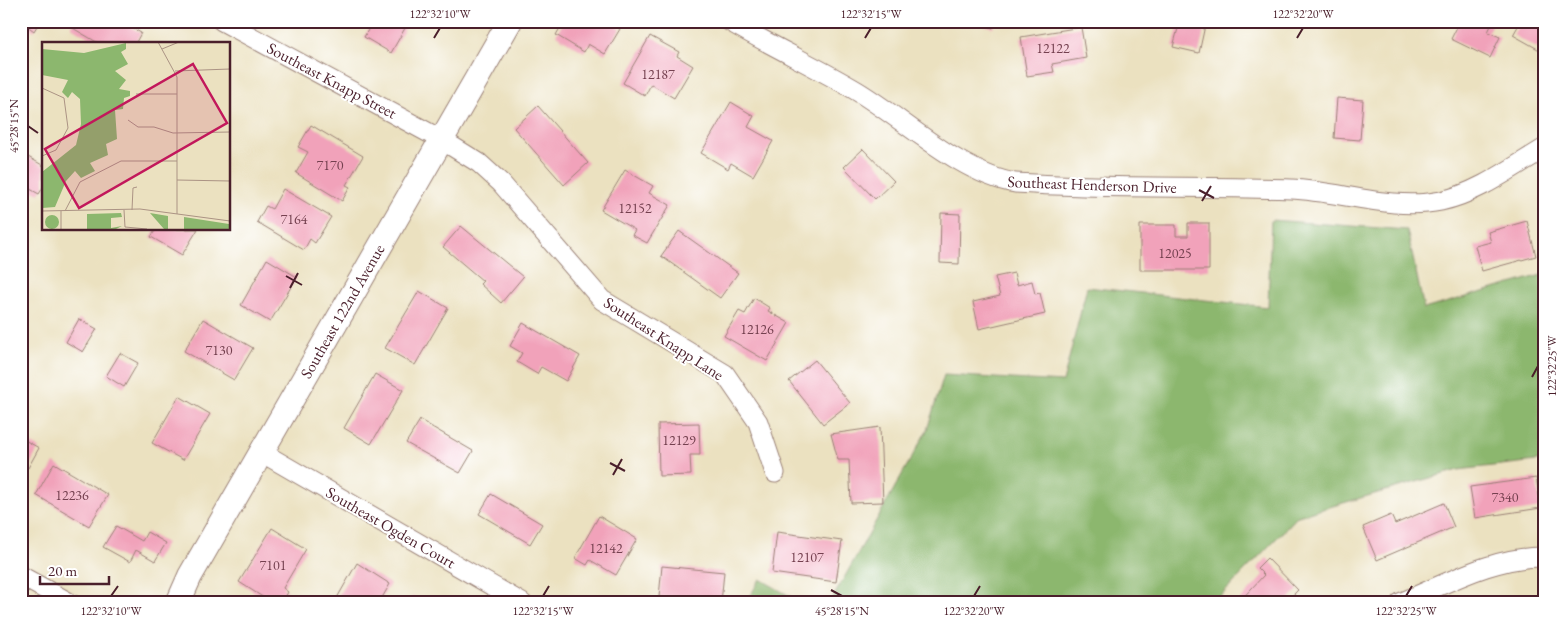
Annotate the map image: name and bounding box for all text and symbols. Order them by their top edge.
text: 122°32'10"W [409,6,472,22]
text: 122°32'15"W [840,6,903,22]
text: 122°32'20"W [1272,6,1335,22]
street label: Southeast Knapp Street [263,37,400,123]
house number: 12122 [1036,39,1070,57]
inset map [42,42,230,230]
house number: 12187 [641,65,675,83]
text: 45°28'15"N [6,99,22,153]
house number: 7170 [317,156,344,174]
street label: Southeast Henderson Drive [1007,171,1177,198]
house number: 12152 [618,199,652,217]
house number: 7164 [281,210,308,228]
street label: Southeast 122nd Avenue [295,240,389,382]
house number: 12025 [1158,244,1192,262]
street label: Southeast Knapp Lane [600,292,728,385]
house number: 12126 [740,320,774,338]
text: 122°32'25"W [1544,334,1560,397]
house number: 7130 [206,341,233,359]
house number: 12129 [662,431,696,449]
street label: Southeast Ogden Court [322,482,459,573]
house number: 12236 [55,486,89,504]
house number: 7340 [1492,488,1519,506]
house number: 12142 [589,539,623,557]
house number: 12107 [790,548,824,566]
scale bar [40,554,109,586]
house number: 7101 [260,556,286,574]
text: 20 m [48,561,77,580]
text: 122°32'10"W [80,603,143,619]
text: 122°32'15"W [512,603,575,619]
text: 45°28'15"N [815,603,869,619]
text: 122°32'20"W [943,603,1006,619]
text: 122°32'25"W [1375,603,1438,619]

